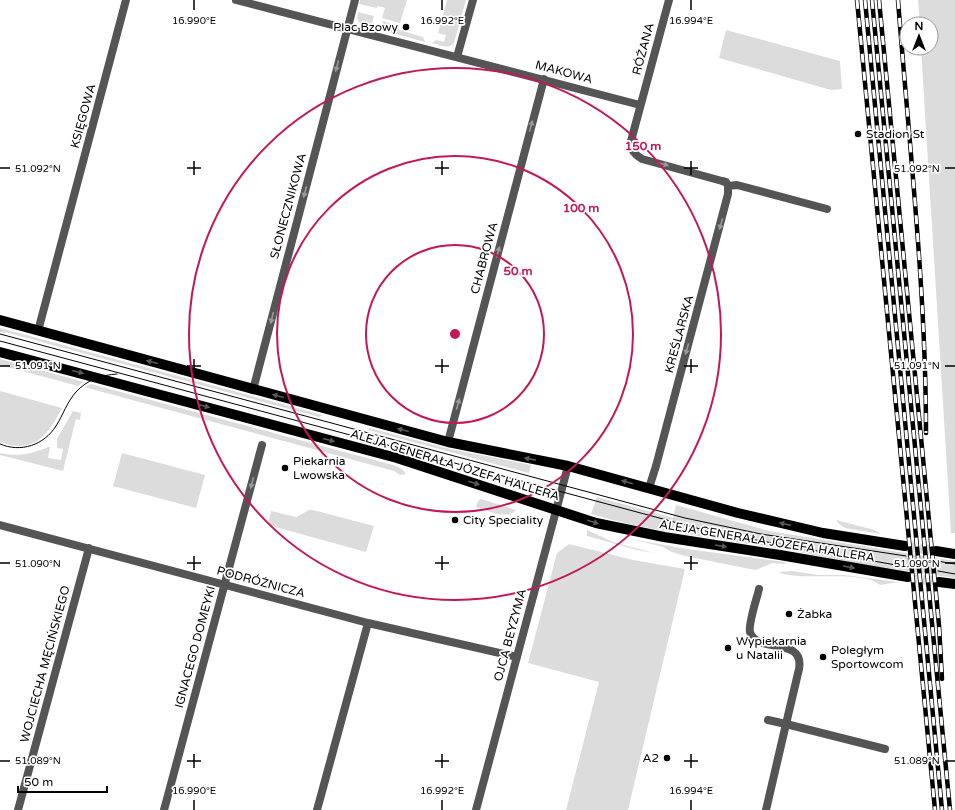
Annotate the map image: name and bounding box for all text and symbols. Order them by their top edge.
text: 16.990°E [172,15,216,27]
text: 16.992°E [420,15,464,27]
text: 16.994°E [669,15,713,27]
north arrow [899,16,939,56]
place label: Plac Bzowy [333,20,399,34]
text: N [915,20,923,33]
street label: RÓŻANA [629,21,657,77]
marker: Plac Bzowy [401,22,411,32]
street label: MAKOWA [534,58,594,86]
one-way arrow [334,60,340,72]
street label: KSIĘGOWA [68,82,98,150]
one-way arrow [528,120,534,132]
place label: Stadion St [866,127,925,141]
marker: Stadion St [853,129,863,139]
text: 150 m [625,139,661,153]
street label: SŁONECZNIKOWA [267,152,309,260]
one-way arrow [657,161,669,167]
text: 51.092°N [15,163,61,175]
text: 51.092°N [894,163,940,175]
one-way arrow [301,186,307,198]
text: 100 m [563,201,599,215]
one-way arrow [717,217,723,230]
street label: CHABROWA [468,220,500,296]
one-way arrow [495,245,501,257]
text: 50 m [503,264,533,278]
street label: KREŚLARSKA [662,294,696,374]
one-way arrow [268,311,274,324]
centre of rings [448,327,462,341]
one-way arrow [684,343,690,355]
one-way arrow [146,359,158,365]
text: 51.091°N [15,360,61,372]
text: 51.091°N [894,360,940,372]
one-way arrow [72,370,85,376]
one-way arrow [272,393,284,399]
one-way arrow [455,398,461,411]
one-way arrow [198,403,210,409]
street label: ALEJA GENERAŁA JÓZEFA HALLERA [349,426,561,504]
one-way arrow [397,427,409,433]
one-way arrow [324,437,336,443]
place label: Piekarnia Lwowska [293,454,346,482]
one-way arrow [524,455,536,461]
marker: Piekarnia Lwowska [280,463,290,473]
one-way arrow [249,477,255,489]
one-way arrow [621,479,633,485]
one-way arrow [468,480,480,486]
place label: City Speciality [463,513,544,527]
marker: City Speciality [450,515,460,525]
street label: ALEJA GENERAŁA JÓZEFA HALLERA [658,517,876,565]
one-way arrow [588,519,600,525]
one-way arrow [779,521,791,527]
one-way arrow [715,543,727,549]
text: 51.090°N [15,558,61,570]
text: 51.090°N [894,558,940,570]
street label: PODRÓŻNICZA [215,563,307,601]
one-way arrow [843,564,855,570]
street label: WOJCIECHA MĘCIŃSKIEGO [17,584,73,744]
street label: IGNACEGO DOMEYKI [172,584,218,710]
street label: OJCA BEYZYMA [491,587,529,683]
place label: Żabka [797,607,832,621]
marker: Żabka [784,609,794,619]
place label: Wypiekarnia u Natalii [736,634,807,662]
marker: Wypiekarnia u Natalii [723,643,733,653]
place label: Poległym Sportowcom [831,643,904,671]
marker: Poległym Sportowcom [818,652,828,662]
place label: A2 [643,751,659,765]
marker: A2 [662,753,672,763]
text: 51.089°N [15,755,61,767]
text: 51.089°N [894,755,940,767]
scale bar [18,768,107,794]
text: 50 m [24,775,53,789]
text: 16.990°E [172,785,216,797]
text: 16.992°E [420,785,464,797]
text: 16.994°E [669,785,713,797]

